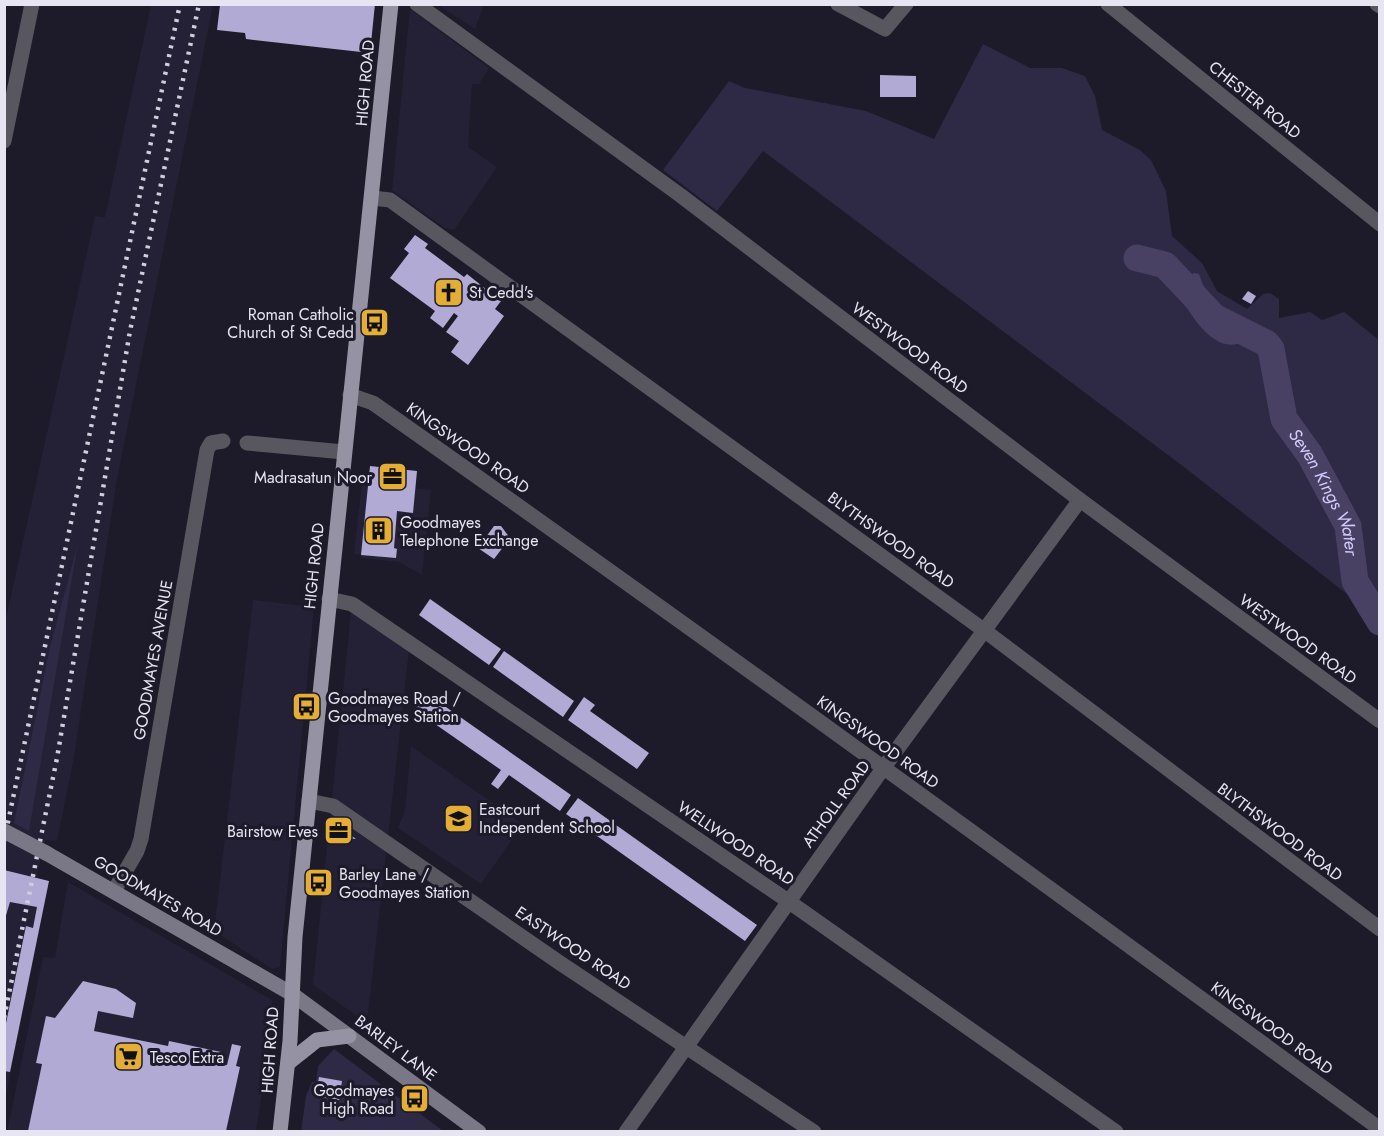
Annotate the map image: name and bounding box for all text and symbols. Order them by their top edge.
street label: HIGH ROAD [350,39,380,127]
street label: CHESTER ROAD [1204,56,1306,144]
church icon: St Cedd's [432,276,464,308]
place label: St Cedd's [469,281,533,304]
street label: WESTWOOD ROAD [847,297,973,400]
place label: Roman Catholic Church of St Cedd [227,303,354,344]
bus stop icon: Roman Catholic Church of St Cedd [359,307,391,339]
street label: KINGSWOOD ROAD [402,397,534,499]
water label: Seven Kings Water [1282,423,1365,558]
office icon: Madrasatun Noor [377,461,409,493]
place label: Madrasatun Noor [254,466,373,489]
street label: BLYTHSWOOD ROAD [823,486,959,594]
place label: Goodmayes Telephone Exchange [400,511,538,552]
building icon: Goodmayes Telephone Exchange [363,515,395,547]
street label: HIGH ROAD [298,522,330,610]
street label: GOODMAYES AVENUE [128,578,178,742]
street label: WESTWOOD ROAD [1234,588,1362,690]
place label: Goodmayes Road / Goodmayes Station [328,687,461,728]
street label: KINGSWOOD ROAD [812,690,944,794]
bus stop icon: Goodmayes Road / Goodmayes Station [291,691,323,723]
street label: ATHOLL ROAD [797,756,876,852]
street label: BLYTHSWOOD ROAD [1213,777,1347,887]
street label: WELLWOOD ROAD [673,795,799,891]
place label: Eastcourt Independent School [479,798,615,839]
school or university icon: Eastcourt Independent School [442,802,474,834]
office icon: Bairstow Eves [323,815,355,847]
place label: Bairstow Eves [227,820,318,843]
street label: GOODMAYES ROAD [90,850,227,942]
place label: Barley Lane / Goodmayes Station [339,863,470,904]
bus stop icon: Barley Lane / Goodmayes Station [302,867,334,899]
street label: EASTWOOD ROAD [511,901,636,995]
street label: KINGSWOOD ROAD [1206,976,1338,1080]
street label: HIGH ROAD [256,1006,284,1094]
street label: BARLEY LANE [350,1009,442,1087]
supermarket icon: Tesco Extra [113,1041,145,1073]
place label: Tesco Extra [150,1046,224,1069]
place label: Goodmayes High Road [313,1079,394,1120]
bus stop icon: Goodmayes High Road [399,1083,431,1115]

